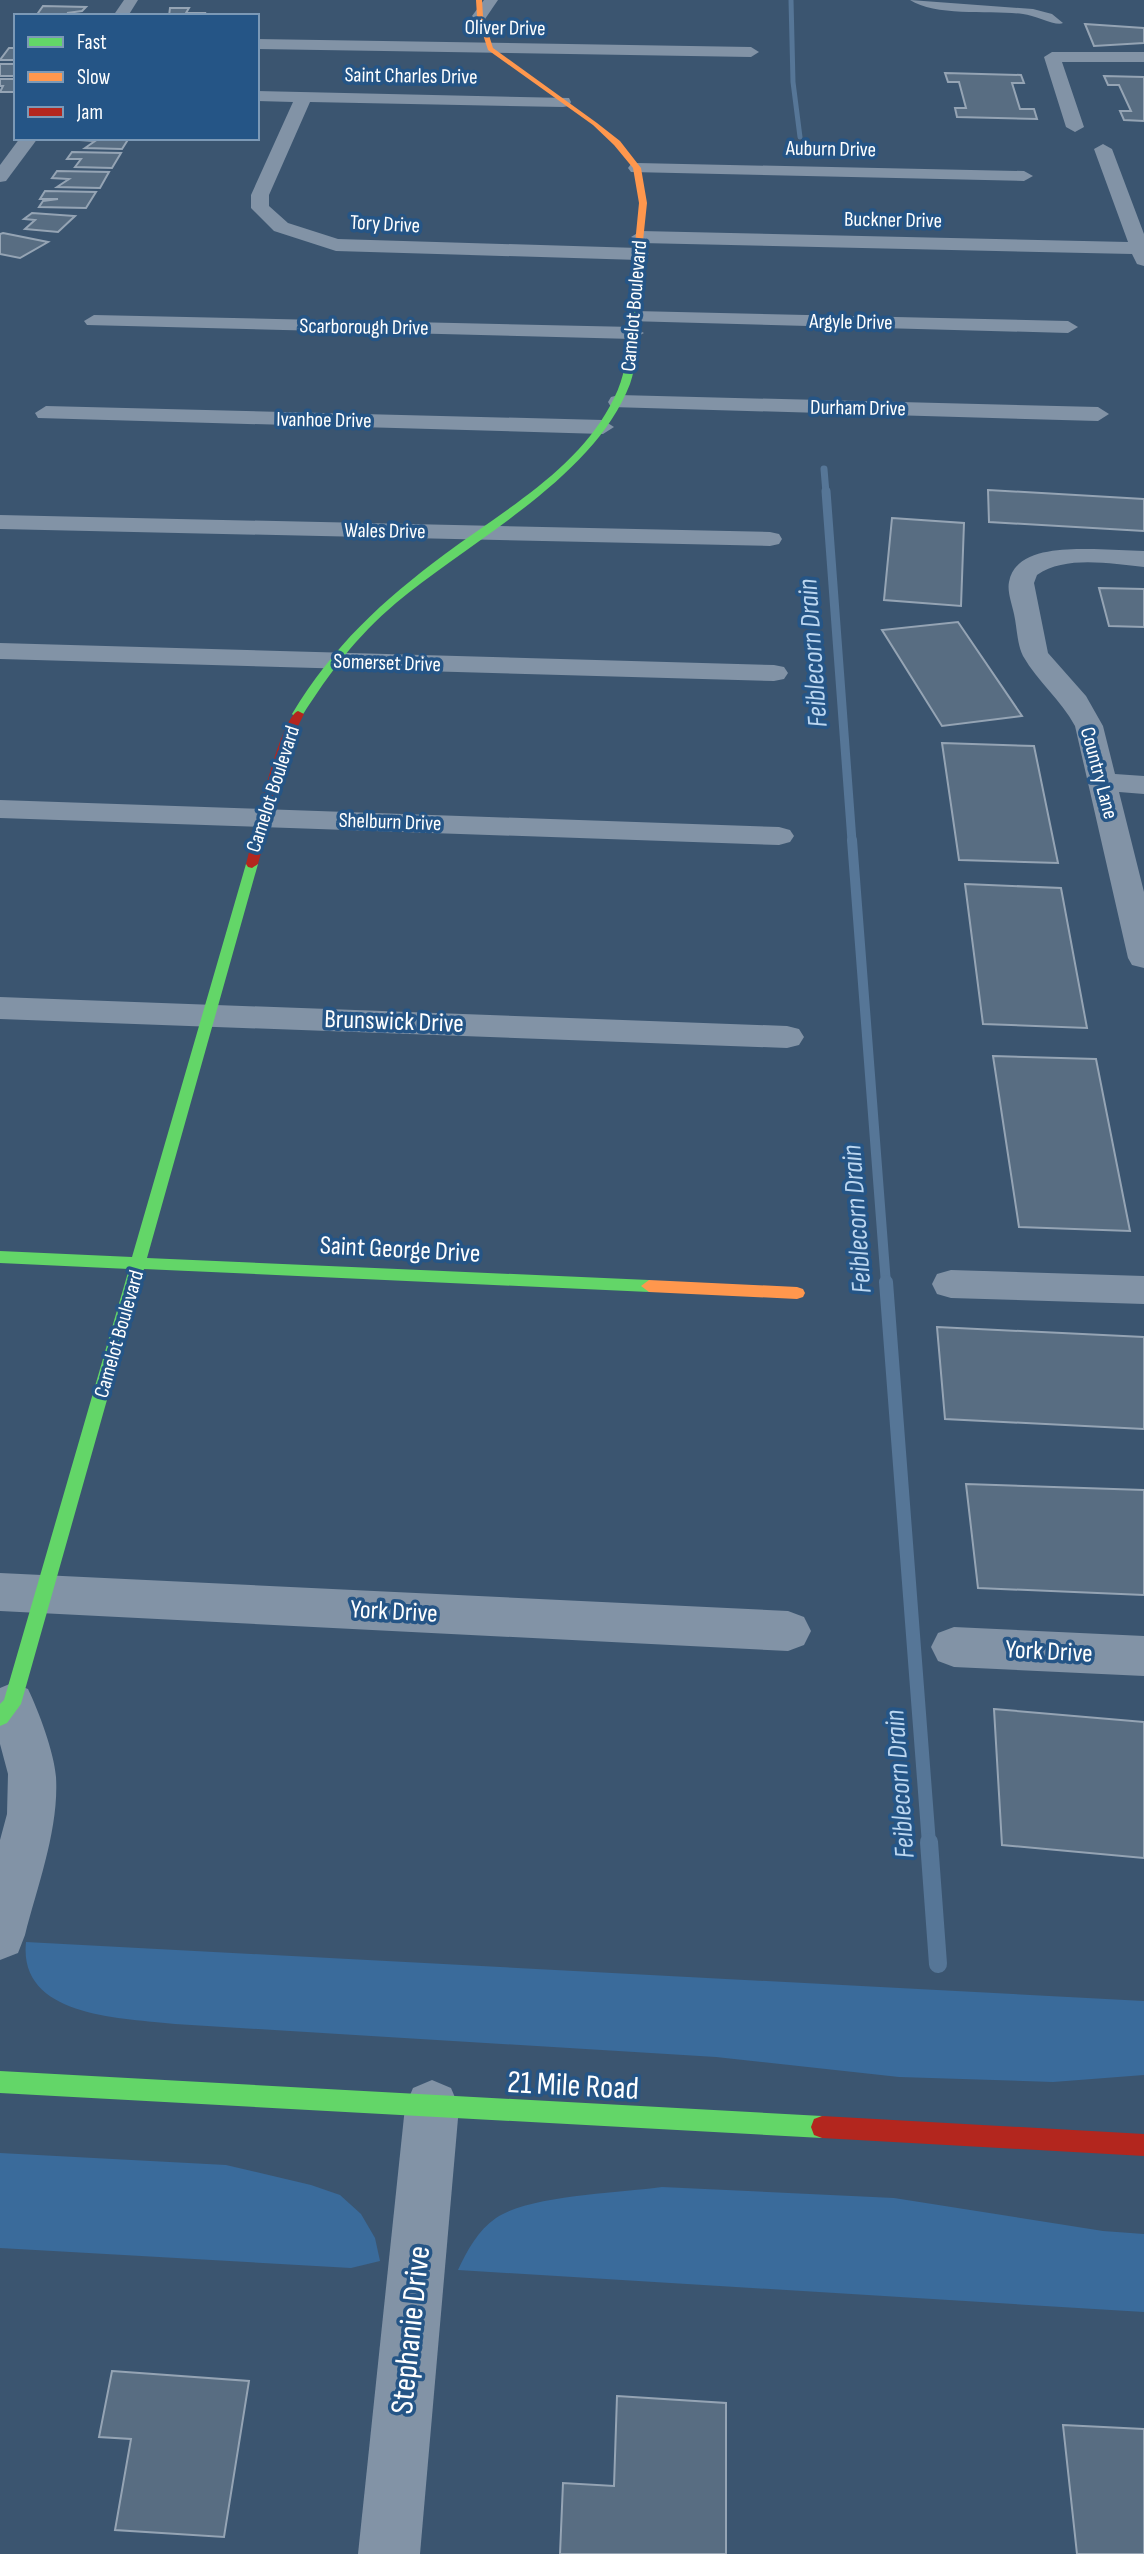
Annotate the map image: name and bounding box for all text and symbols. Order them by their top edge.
legend [14,14,259,140]
street label: Oliver Drive [464,15,546,41]
text: Fast [77,30,107,55]
street label: Saint Charles Drive [344,62,478,90]
text: Slow [77,65,111,90]
text: Jam [76,100,103,125]
street label: Auburn Drive [785,136,876,162]
street label: Buckner Drive [844,207,942,233]
street label: Tory Drive [349,210,421,238]
street label: Camelot Boulevard [616,239,652,373]
street label: Argyle Drive [808,309,893,335]
street label: Scarborough Drive [299,313,429,341]
street label: Durham Drive [810,395,906,421]
street label: Ivanhoe Drive [276,407,372,433]
street label: Wales Drive [344,518,426,544]
water label: Feiblecorn Drain [791,577,835,728]
street label: Somerset Drive [333,649,441,677]
street label: Camelot Boulevard [241,723,305,855]
street label: Country Lane [1075,724,1123,822]
street label: Shelburn Drive [338,808,442,836]
street label: Brunswick Drive [324,1004,464,1040]
water label: Feiblecorn Drain [835,1143,879,1294]
street label: Saint George Drive [319,1230,481,1270]
street label: Camelot Boulevard [89,1267,149,1401]
street label: York Drive [350,1594,438,1630]
street label: York Drive [1005,1634,1093,1670]
water label: Feiblecorn Drain [878,1708,922,1859]
street label: 21 Mile Road [506,2063,640,2109]
street label: Stephanie Drive [383,2244,439,2416]

